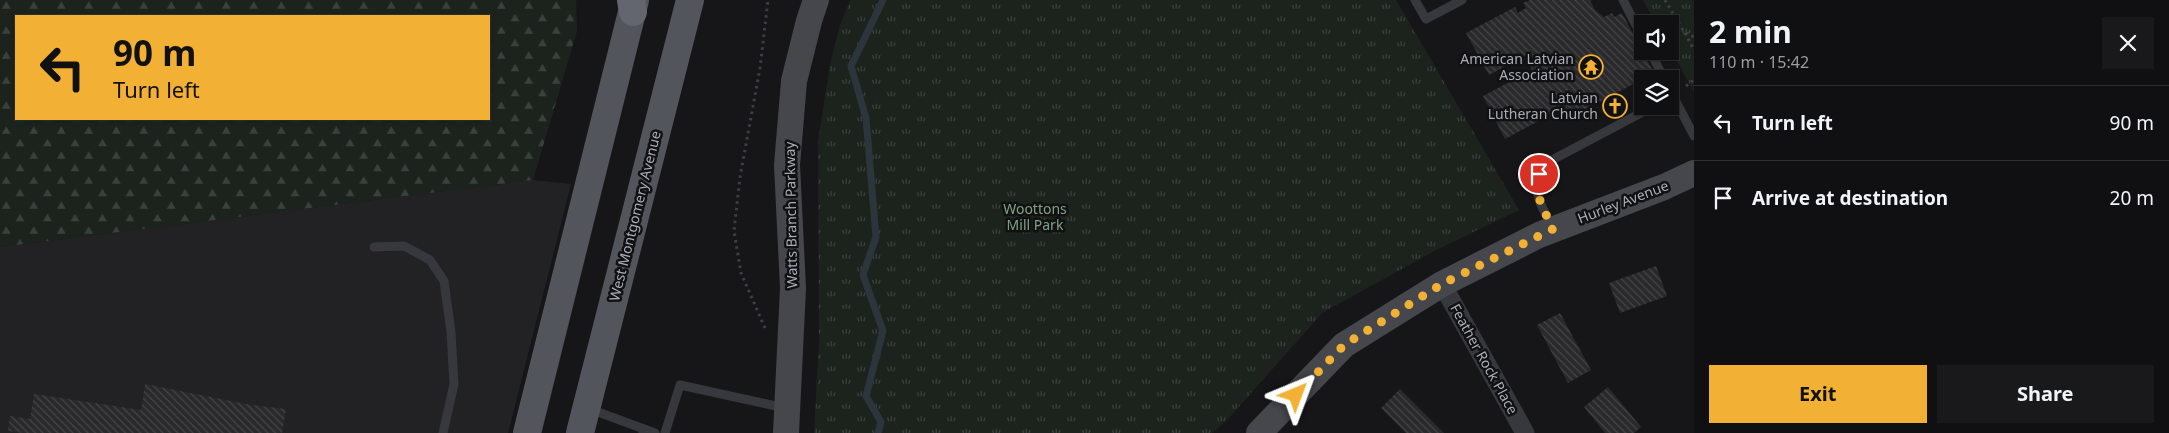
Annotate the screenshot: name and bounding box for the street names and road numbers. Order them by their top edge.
street label: West Montgomery Avenue [604,129,665,303]
street label: Watts Branch Parkway [780,141,801,289]
street label: Hurley Avenue [1575,175,1671,228]
street label: Feather Rock Place [1446,300,1523,418]

